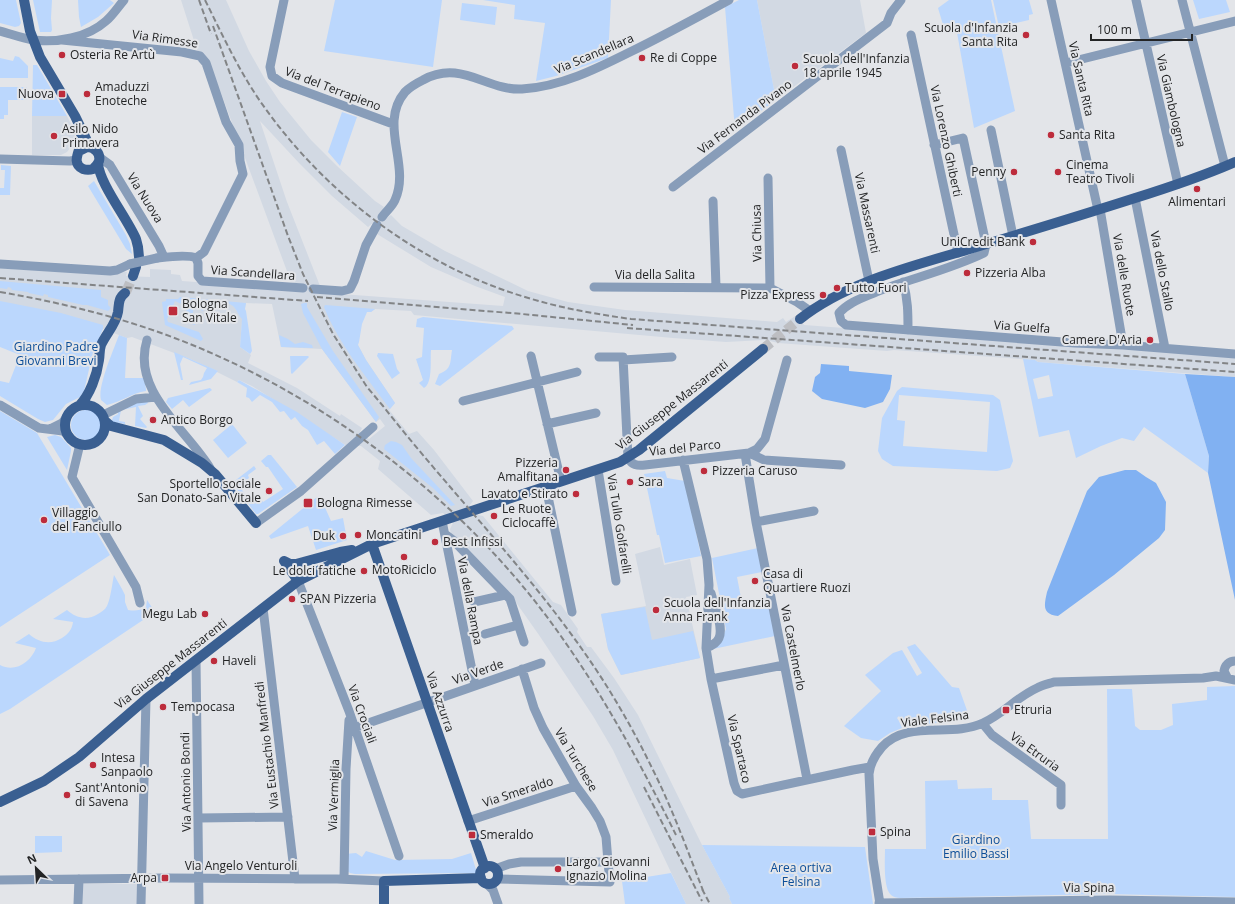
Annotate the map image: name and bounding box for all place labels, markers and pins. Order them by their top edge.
place label: Scuola d'Infanzia Santa Rita [924,19,1018,50]
marker: Scuola d'Infanzia Santa Rita [1021,30,1031,40]
place label: Osteria Re Artù [70,46,155,63]
place label: Re di Coppe [650,49,717,66]
marker: Osteria Re Artù [57,50,67,60]
place label: Scuola dell'Infanzia 18 aprile 1945 [803,50,910,81]
marker: Re di Coppe [637,53,647,63]
marker: Scuola dell'Infanzia 18 aprile 1945 [790,61,800,71]
place label: Amaduzzi Enoteche [95,78,149,109]
place label: Nuova [18,85,54,102]
marker: Nuova [57,89,67,99]
marker: Amaduzzi Enoteche [82,89,92,99]
place label: Asilo Nido Primavera [62,120,119,151]
place label: Santa Rita [1059,126,1115,143]
marker: Santa Rita [1046,130,1056,140]
marker: Asilo Nido Primavera [49,131,59,141]
place label: Cinema Teatro Tivoli [1066,156,1134,187]
place label: Penny [971,163,1007,180]
marker: Penny [1009,167,1019,177]
marker: Cinema Teatro Tivoli [1053,167,1063,177]
marker: Alimentari [1192,184,1202,194]
place label: Alimentari [1168,193,1226,210]
place label: UniCredit Bank [941,233,1026,250]
marker: UniCredit Bank [1028,237,1038,247]
place label: Pizzeria Alba [975,264,1046,281]
marker: Pizzeria Alba [962,268,972,278]
place label: Tutto Fuori [845,279,907,296]
marker: Tutto Fuori [832,283,842,293]
place label: Pizza Express [740,286,815,303]
marker: Pizza Express [818,290,828,300]
place label: Bologna San Vitale [182,295,237,326]
marker: Bologna San Vitale [167,305,179,317]
place label: Camere D'Aria [1062,331,1142,348]
marker: Camere D'Aria [1145,335,1155,345]
place label: Antico Borgo [161,411,233,428]
marker: Antico Borgo [148,415,158,425]
place label: Pizzeria Amalfitana [498,454,558,485]
place label: Pizzeria Caruso [712,462,797,479]
marker: Pizzeria Amalfitana [561,465,571,475]
marker: Pizzeria Caruso [699,466,709,476]
place label: Sara [638,473,663,490]
place label: Sportello sociale San Donato-San Vitale [137,475,261,506]
marker: Sara [625,477,635,487]
place label: Lavato e Stirato [481,485,568,502]
marker: Sportello sociale San Donato-San Vitale [264,486,274,496]
marker: Lavato e Stirato [571,489,581,499]
place label: Bologna Rimesse [317,494,413,511]
marker: Bologna Rimesse [302,497,314,509]
place label: Le Ruote Ciclocaffè [502,500,556,531]
place label: Villaggio del Fanciullo [52,504,122,535]
marker: Le Ruote Ciclocaffè [489,511,499,521]
marker: Villaggio del Fanciullo [39,515,49,525]
place label: Moncatini [366,526,421,543]
place label: Duk [313,527,336,544]
marker: Moncatini [353,530,363,540]
marker: Duk [338,531,348,541]
place label: Best Infissi [443,533,503,550]
marker: Best Infissi [430,537,440,547]
marker: MotoRiciclo [399,552,409,562]
place label: MotoRiciclo [372,561,436,578]
place label: Le dolci fatiche [273,562,356,579]
place label: Casa di Quartiere Ruozi [763,565,851,596]
marker: Le dolci fatiche [359,566,369,576]
marker: Casa di Quartiere Ruozi [750,576,760,586]
place label: SPAN Pizzeria [300,590,376,607]
marker: SPAN Pizzeria [287,594,297,604]
place label: Scuola dell'Infanzia Anna Frank [664,594,771,625]
place label: Megu Lab [142,605,197,622]
marker: Scuola dell'Infanzia Anna Frank [651,605,661,615]
marker: Megu Lab [200,609,210,619]
place label: Haveli [222,652,256,669]
marker: Haveli [209,656,219,666]
place label: Tempocasa [171,698,235,715]
place label: Etruria [1014,701,1052,718]
marker: Tempocasa [158,702,168,712]
marker: Etruria [1001,705,1011,715]
place label: Intesa Sanpaolo [101,749,153,780]
marker: Intesa Sanpaolo [88,760,98,770]
place label: Sant'Antonio di Savena [75,779,147,810]
marker: Sant'Antonio di Savena [62,790,72,800]
place label: Spina [880,823,911,840]
place label: Smeraldo [480,826,534,843]
marker: Spina [867,827,877,837]
marker: Smeraldo [467,830,477,840]
place label: Largo Giovanni Ignazio Molina [566,853,650,884]
marker: Largo Giovanni Ignazio Molina [553,864,563,874]
place label: Arpa [130,869,157,886]
marker: Arpa [160,873,170,883]

